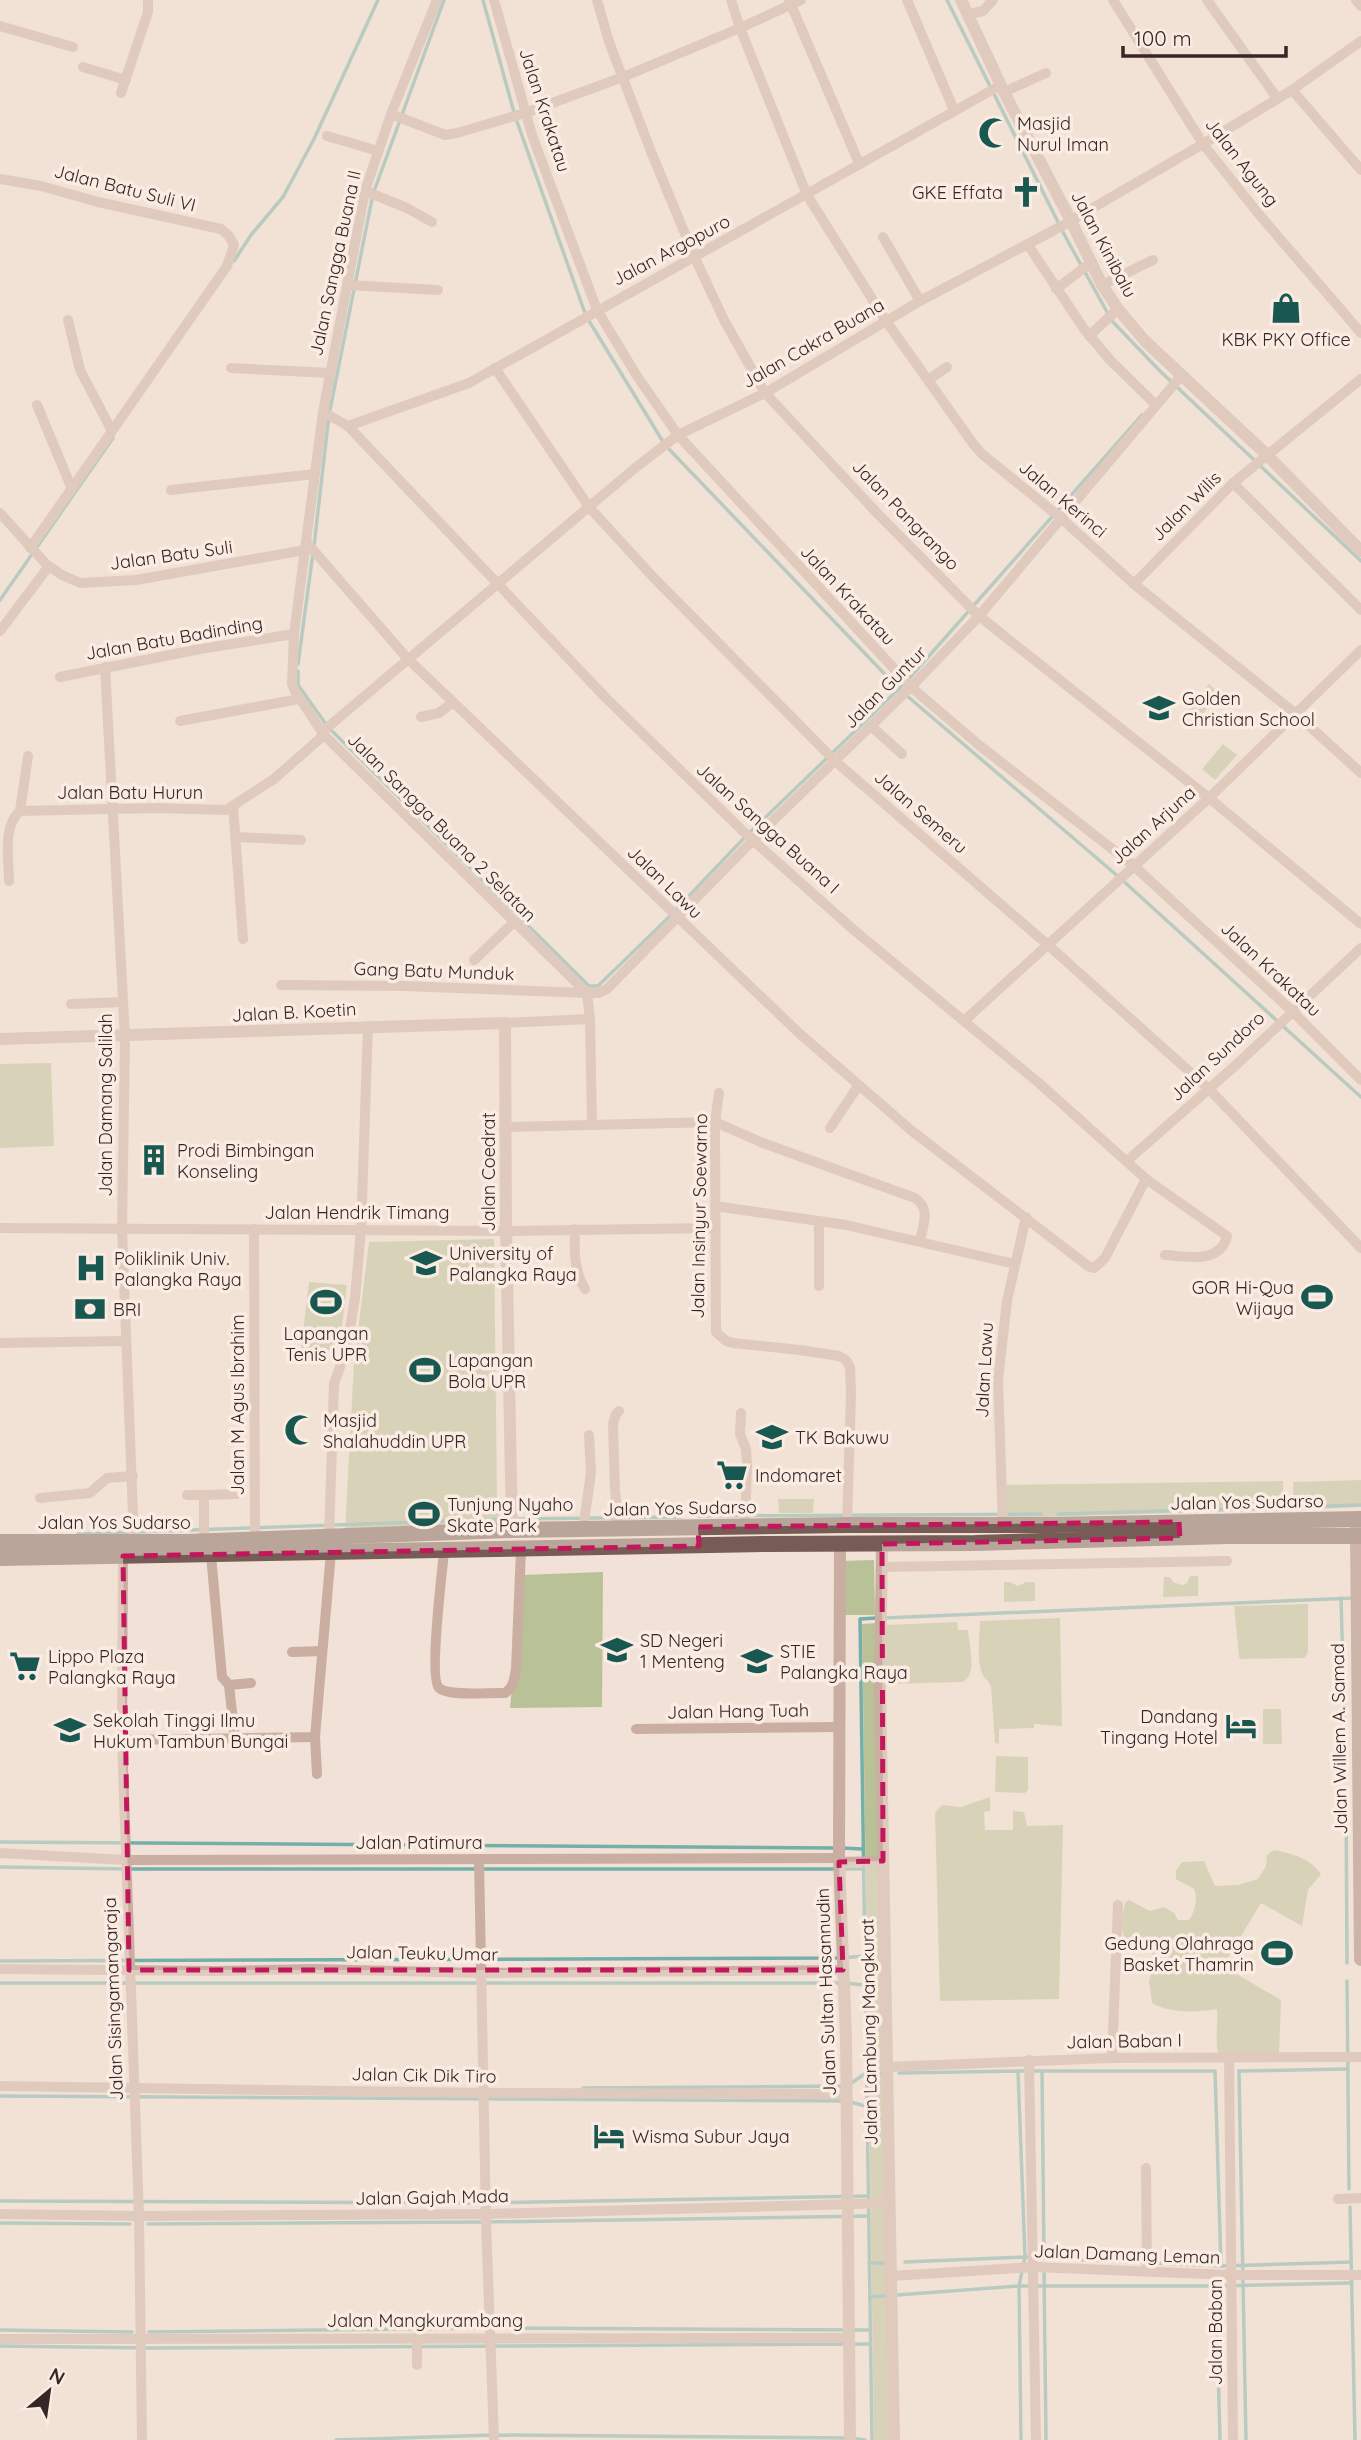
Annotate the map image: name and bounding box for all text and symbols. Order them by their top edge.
scale bar [1123,14,1286,58]
text: 100 m [1134,25,1192,51]
street label: Jalan Krakatau [514,45,576,175]
place label: Masjid Nurul Iman [1017,112,1109,156]
street label: Jalan Agung [1200,113,1284,211]
mosque icon: Masjid Nurul Iman [977,116,1011,150]
street label: Jalan Batu Suli VI [52,159,198,217]
street label: Jalan Sangga Buana II [304,168,366,358]
church icon: GKE Effata [1009,175,1043,209]
place label: GKE Effata [912,181,1003,204]
street label: Jalan Kinibalu [1066,187,1142,301]
street label: Jalan Argopuro [608,209,734,291]
shop icon: KBK PKY Office [1269,291,1303,325]
street label: Jalan Cakra Buana [738,293,888,393]
place label: KBK PKY Office [1221,328,1351,351]
street label: Jalan Pangrango [848,455,964,575]
street label: Jalan Kerinci [1014,456,1112,542]
street label: Jalan Wilis [1146,466,1226,546]
street label: Jalan Batu Suli [108,535,234,575]
street label: Jalan Krakatau [796,540,900,650]
street label: Jalan Batu Badinding [84,611,264,665]
street label: Jalan Guntur [839,641,931,733]
place label: Golden Christian School [1182,687,1315,731]
school or university icon: Golden Christian School [1142,691,1176,725]
street label: Jalan Sangga Buana 2 Selatan [343,728,541,926]
street label: Jalan Sangga Buana I [692,758,844,898]
street label: Jalan Semeru [870,765,972,859]
street label: Jalan Batu Hurun [57,781,203,804]
street label: Jalan Arjuna [1106,781,1200,869]
street label: Jalan Lawu [623,840,707,924]
street label: Jalan Krakatau [1216,917,1326,1021]
street label: Gang Batu Munduk [353,957,515,985]
street label: Jalan B. Koetin [231,997,357,1027]
street label: Jalan Sundoro [1165,1006,1269,1106]
street label: Jalan Damang Salilah [94,1013,117,1197]
street label: Jalan Coedrat [477,1113,500,1232]
street label: Jalan Insinyur Soewarno [686,1113,712,1319]
place label: Prodi Bimbingan Konseling [177,1139,314,1183]
building icon: Prodi Bimbingan Konseling [137,1143,171,1177]
street label: Jalan Hendrik Timang [264,1201,450,1224]
place label: University of Palangka Raya [449,1242,577,1286]
school or university icon: University of Palangka Raya [409,1246,443,1280]
place label: Poliklinik Univ. Palangka Raya [114,1247,242,1291]
hospital icon: Poliklinik Univ. Palangka Raya [74,1251,108,1285]
place label: GOR Hi-Qua Wijaya [1192,1276,1294,1320]
sports icon: GOR Hi-Qua Wijaya [1300,1280,1334,1314]
sports icon: Lapangan Tenis UPR [309,1285,343,1319]
bank icon: BRI [73,1292,107,1326]
place label: BRI [113,1298,141,1321]
street label: Jalan M Agus Ibrahim [226,1314,249,1496]
place label: Lapangan Tenis UPR [283,1322,369,1366]
street label: Jalan Lawu [970,1322,998,1418]
place label: Lapangan Bola UPR [448,1349,533,1393]
sports icon: Lapangan Bola UPR [408,1353,442,1387]
place label: Masjid Shalahuddin UPR [323,1409,466,1453]
mosque icon: Masjid Shalahuddin UPR [283,1413,317,1447]
school or university icon: TK Bakuwu [755,1420,789,1454]
place label: TK Bakuwu [795,1426,889,1449]
supermarket icon: Indomaret [715,1458,749,1492]
place label: Indomaret [755,1464,842,1487]
street label: Jalan Yos Sudarso [1170,1489,1324,1515]
place label: Tunjung Nyaho Skate Park [447,1493,573,1537]
street label: Jalan Yos Sudarso [603,1495,757,1521]
sports icon: Tunjung Nyaho Skate Park [407,1497,441,1531]
street label: Jalan Yos Sudarso [37,1511,191,1534]
place label: SD Negeri 1 Menteng [640,1629,725,1673]
school or university icon: SD Negeri 1 Menteng [600,1633,634,1667]
place label: STIE Palangka Raya [780,1640,908,1684]
street label: Jalan Willem A. Samad [1326,1643,1352,1835]
school or university icon: STIE Palangka Raya [740,1644,774,1678]
place label: Lippo Plaza Palangka Raya [48,1645,176,1689]
supermarket icon: Lippo Plaza Palangka Raya [8,1649,42,1683]
street label: Jalan Hang Tuah [667,1698,809,1724]
place label: Dandang Tingang Hotel [1100,1705,1218,1749]
place label: Sekolah Tinggi Ilmu Hukum Tambun Bungai [93,1709,288,1753]
hotel icon: Dandang Tingang Hotel [1224,1709,1258,1743]
school or university icon: Sekolah Tinggi Ilmu Hukum Tambun Bungai [53,1713,87,1747]
street label: Jalan Patimura [355,1831,483,1854]
street label: Jalan Sultan Hasannudin [811,1888,841,2096]
street label: Jalan Sisingamangaraja [98,1897,128,2101]
street label: Jalan Lambung Mangkurat [856,1918,882,2146]
place label: Gedung Olahraga Basket Thamrin [1105,1932,1254,1976]
sports icon: Gedung Olahraga Basket Thamrin [1260,1936,1294,1970]
street label: Jalan Teuku Umar [346,1940,498,1966]
street label: Jalan Baban I [1066,2028,1182,2054]
street label: Jalan Cik Dik Tiro [351,2062,497,2088]
hotel icon: Wisma Subur Jaya [592,2119,626,2153]
place label: Wisma Subur Jaya [632,2125,790,2148]
street label: Jalan Gajah Mada [355,2184,509,2210]
street label: Jalan Damang Leman [1033,2239,1221,2269]
street label: Jalan Baban [1204,2279,1227,2385]
street label: Jalan Mangkurambang [327,2309,523,2332]
north arrow [14,2356,84,2426]
text: N [45,2362,69,2390]

